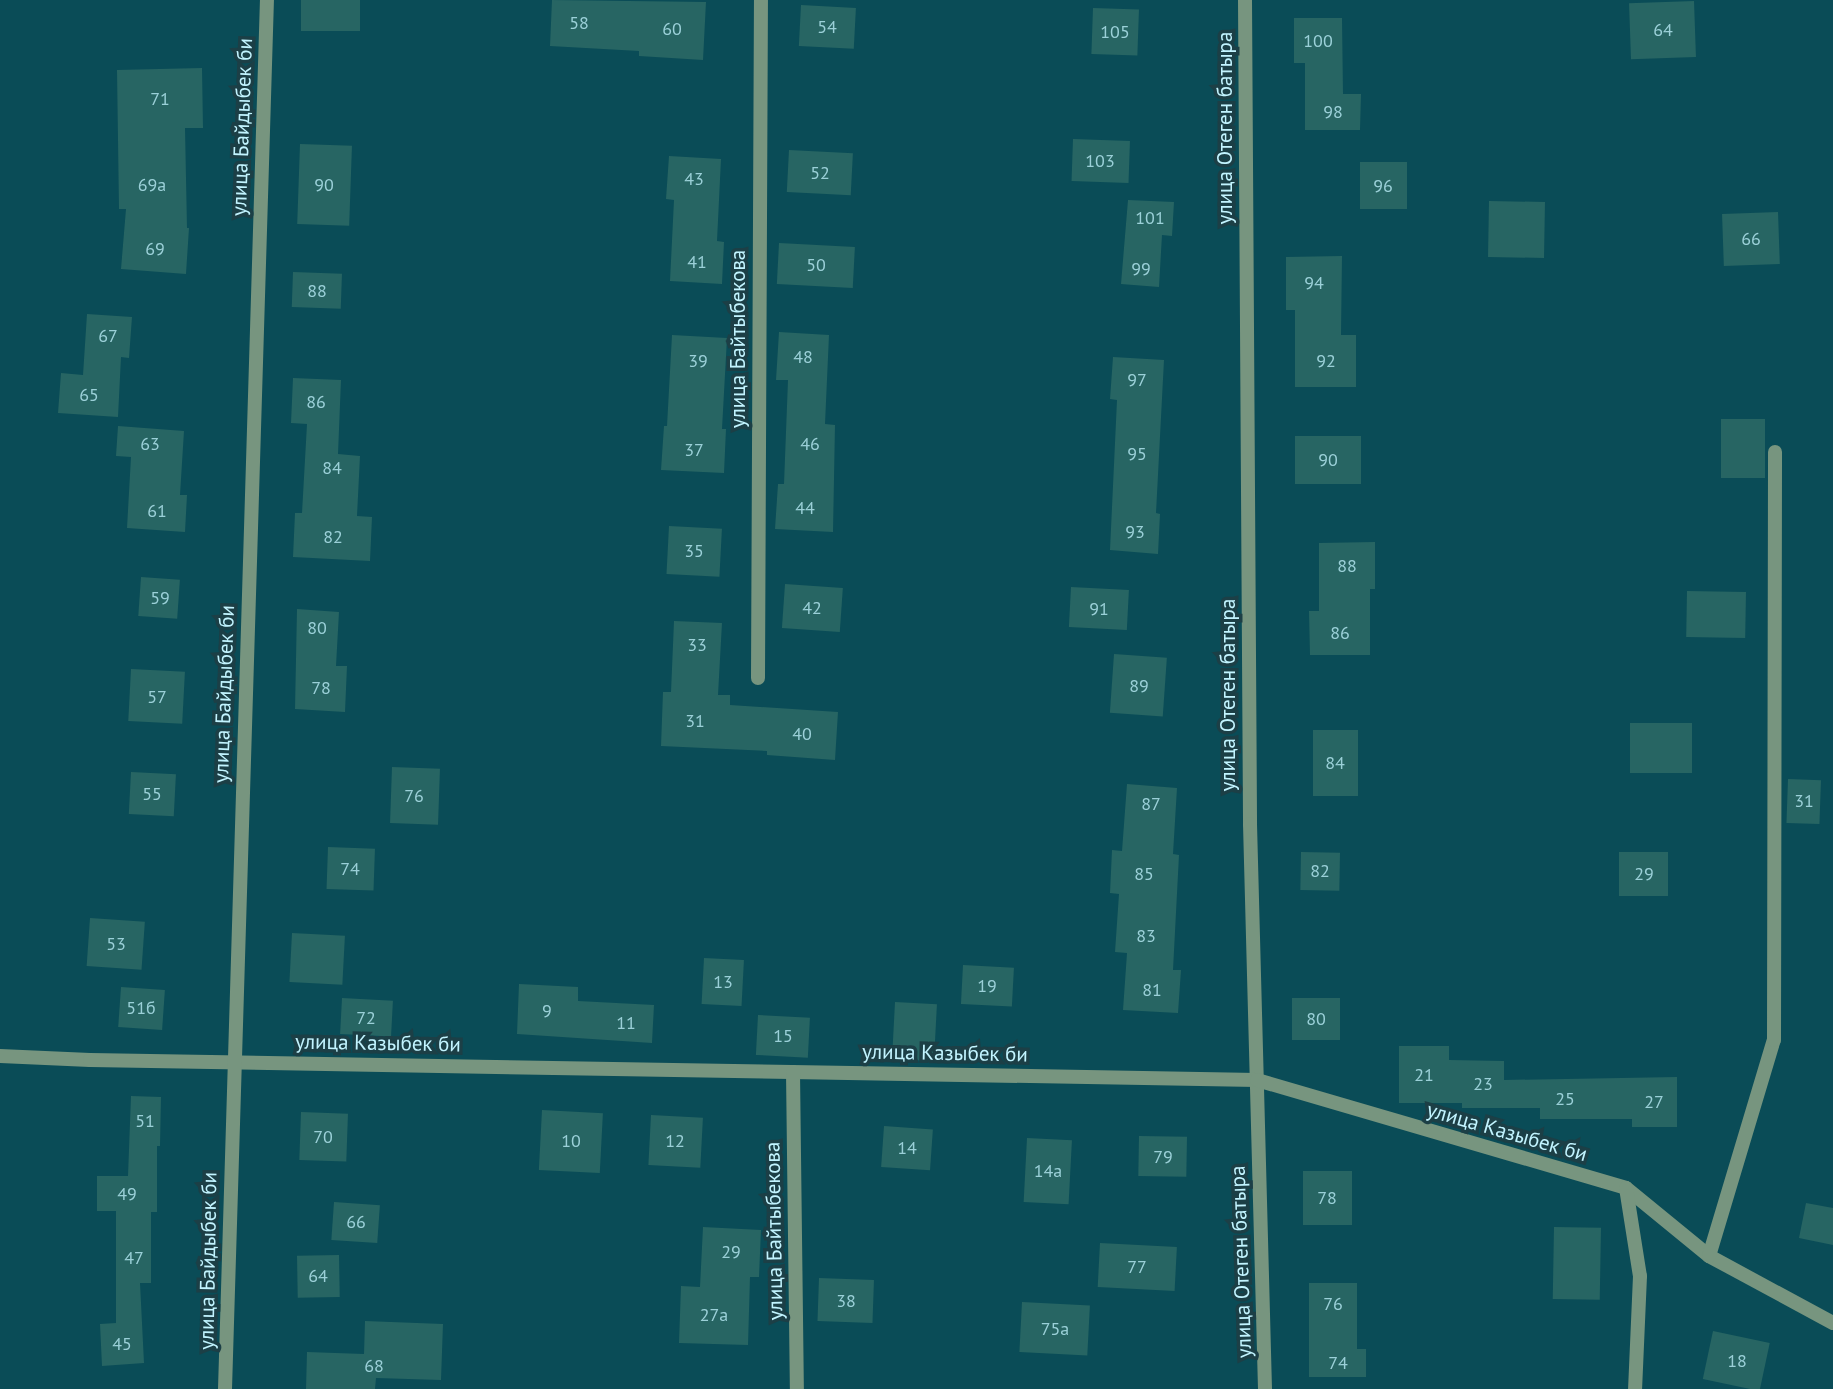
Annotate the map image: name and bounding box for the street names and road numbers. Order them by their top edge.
street label: улица Отеген батыра [1212,32,1238,224]
street label: улица Байдыбек би [226,38,258,216]
street label: улица Байтыбекова [725,250,751,428]
street label: улица Отеген батыра [1215,599,1241,791]
street label: улица Байдыбек би [208,605,240,783]
street label: улица Казыбек би [295,1029,461,1057]
street label: улица Казыбек би [862,1039,1028,1067]
street label: улица Казыбек би [1424,1097,1590,1167]
street label: улица Байтыбекова [760,1142,788,1320]
street label: улица Отеген батыра [1225,1165,1257,1359]
street label: улица Байдыбек би [194,1172,222,1350]

